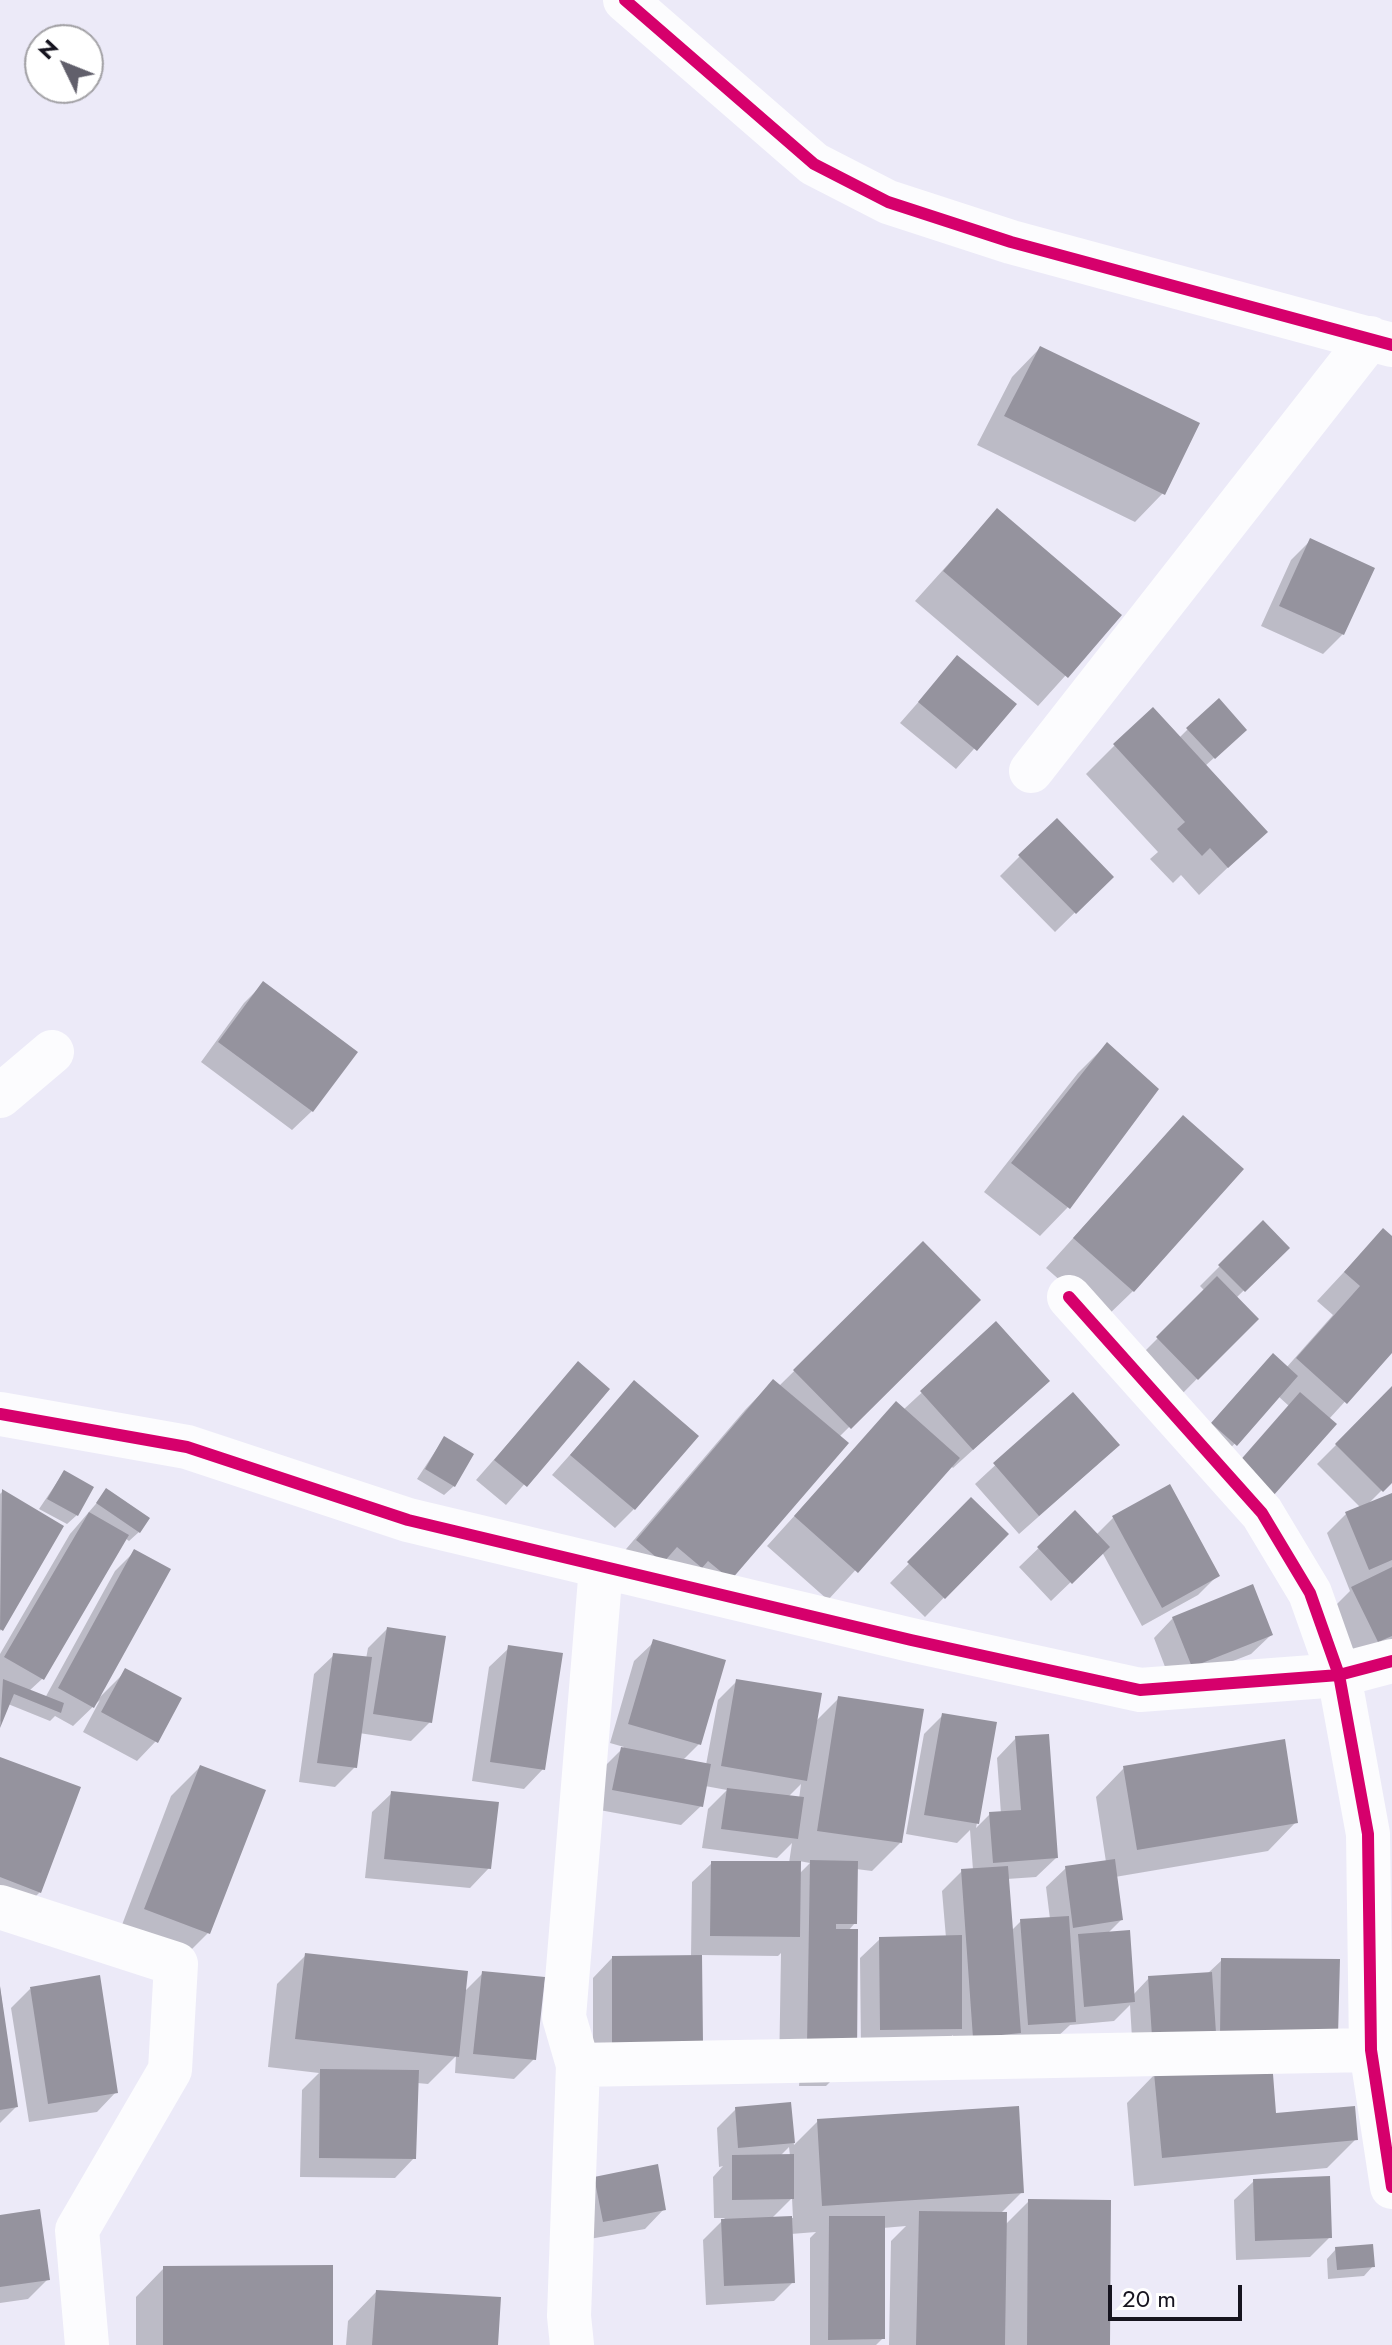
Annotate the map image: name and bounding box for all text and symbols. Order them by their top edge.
north arrow [24,24,104,104]
text: N [30,32,66,66]
scale bar [1112,2269,1246,2319]
text: 20 m [1122,2281,1176,2316]

